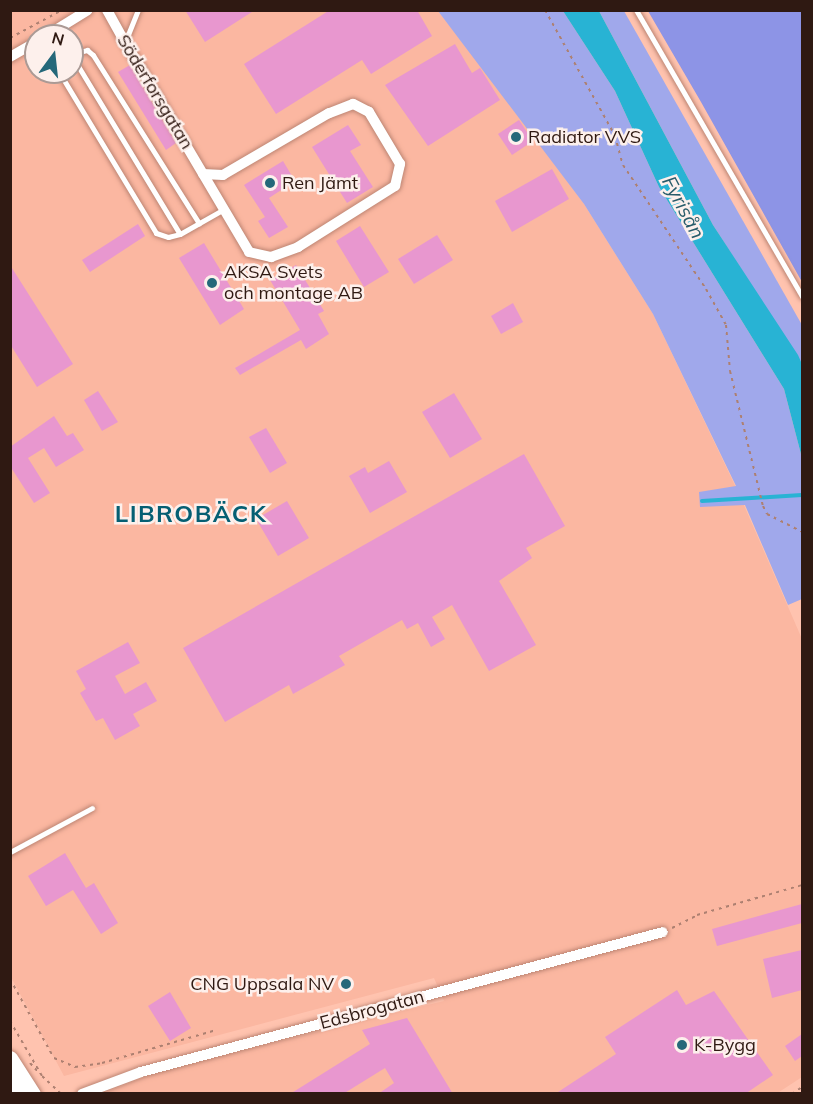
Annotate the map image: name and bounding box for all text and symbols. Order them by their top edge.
north arrow [24,24,84,84]
text: N [50,27,67,50]
street label: Söderforsgatan [112,31,198,153]
place label: Radiator VVS [528,126,641,148]
marker: Radiator VVS [509,130,523,144]
place label: Ren Jämt [282,172,358,194]
water label: Fyrisån [658,172,710,242]
marker: Ren Jämt [263,176,277,190]
place label: AKSA Svets och montage AB [224,262,363,304]
marker: AKSA Svets och montage AB [205,276,219,290]
district label: LIBROBÄCK [115,500,267,528]
place label: CNG Uppsala NV [190,973,334,995]
marker: CNG Uppsala NV [339,977,353,991]
street label: Edsbrogatan [318,986,426,1034]
place label: K-Bygg [694,1034,756,1056]
marker: K-Bygg [675,1038,689,1052]

